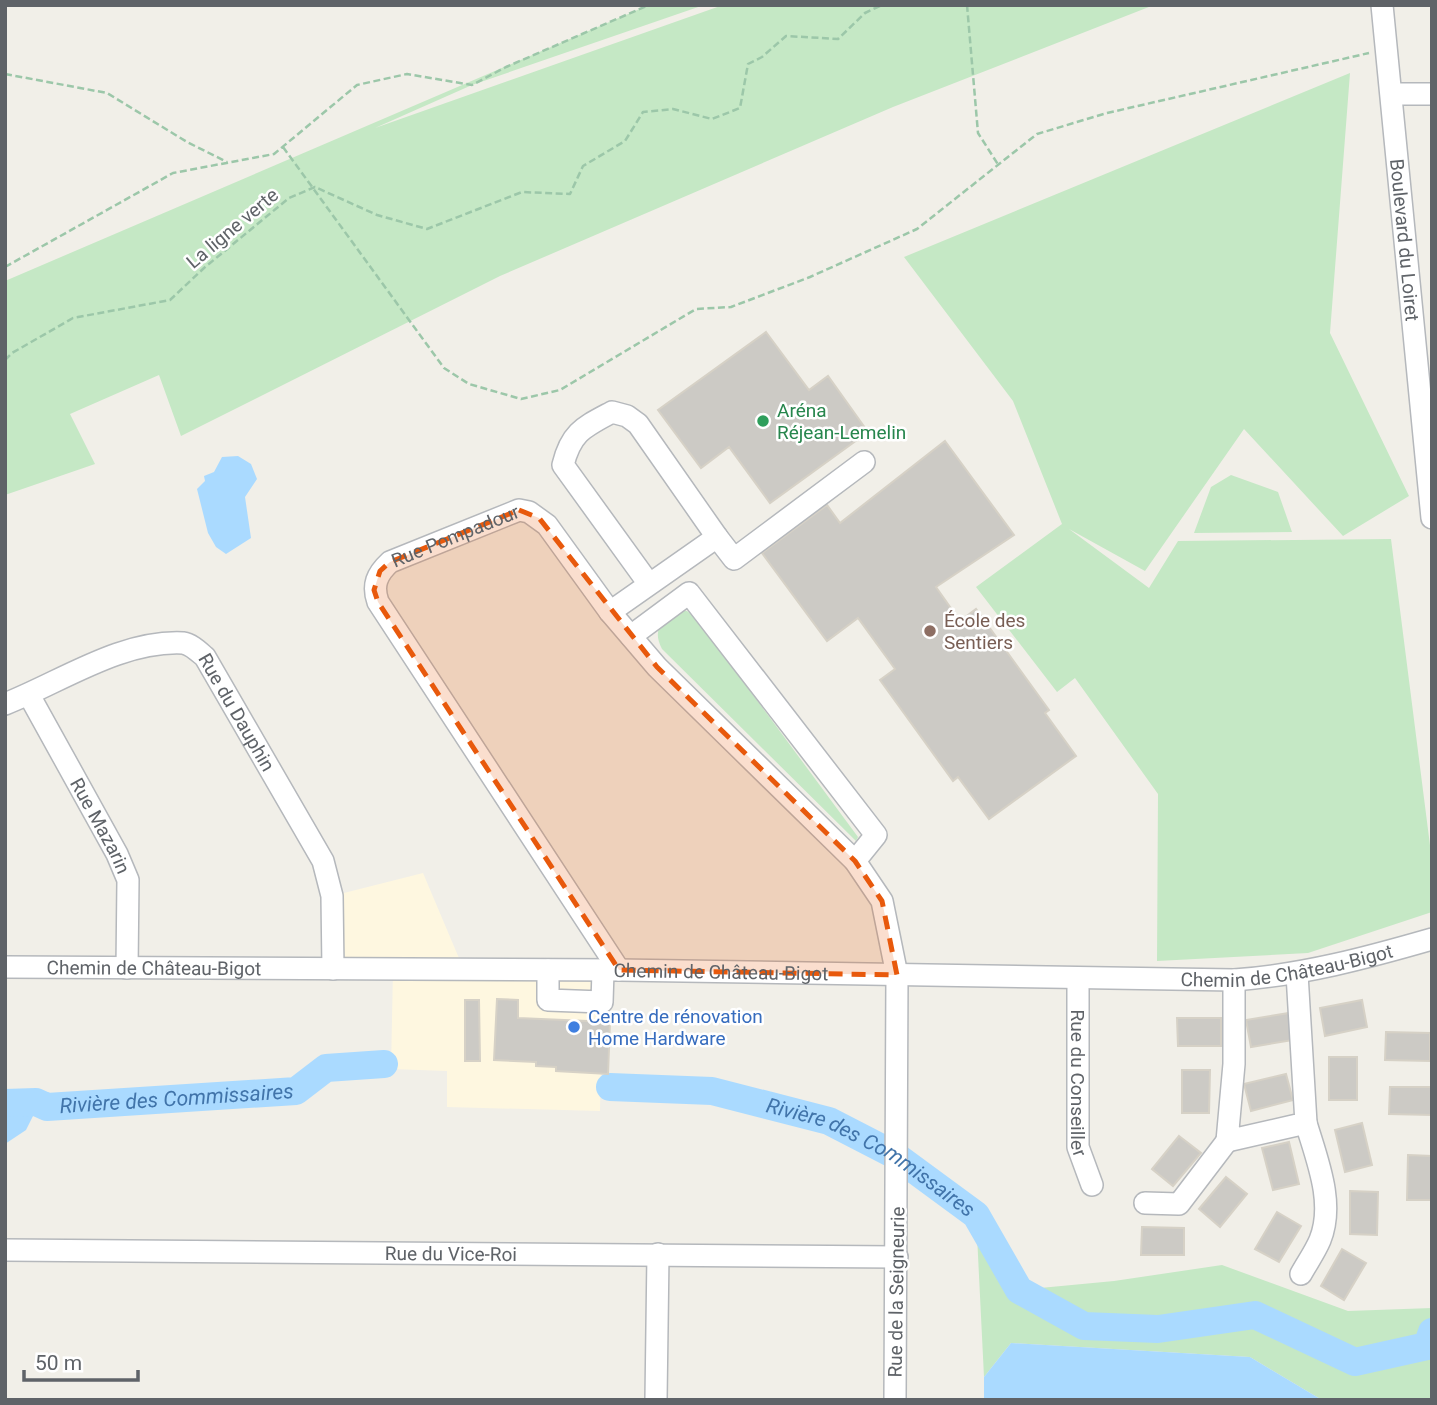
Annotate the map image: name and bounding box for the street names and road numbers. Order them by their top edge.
street label: Boulevard du Loiret [1385,158,1424,322]
street label: La ligne verte [182,183,283,273]
street label: Rue Pompadour [388,500,523,572]
street label: Rue du Dauphin [193,649,280,775]
street label: Rue Mazarin [65,774,135,877]
street label: Chemin de Château-Bigot [1180,940,1395,992]
street label: Chemin de Château-Bigot [47,956,261,980]
street label: Chemin de Château-Bigot [613,959,829,985]
street label: Rue du Conseiller [1066,1010,1092,1161]
street label: Rue de la Seigneurie [884,1206,909,1378]
street label: Rue du Vice-Roi [385,1242,517,1266]

